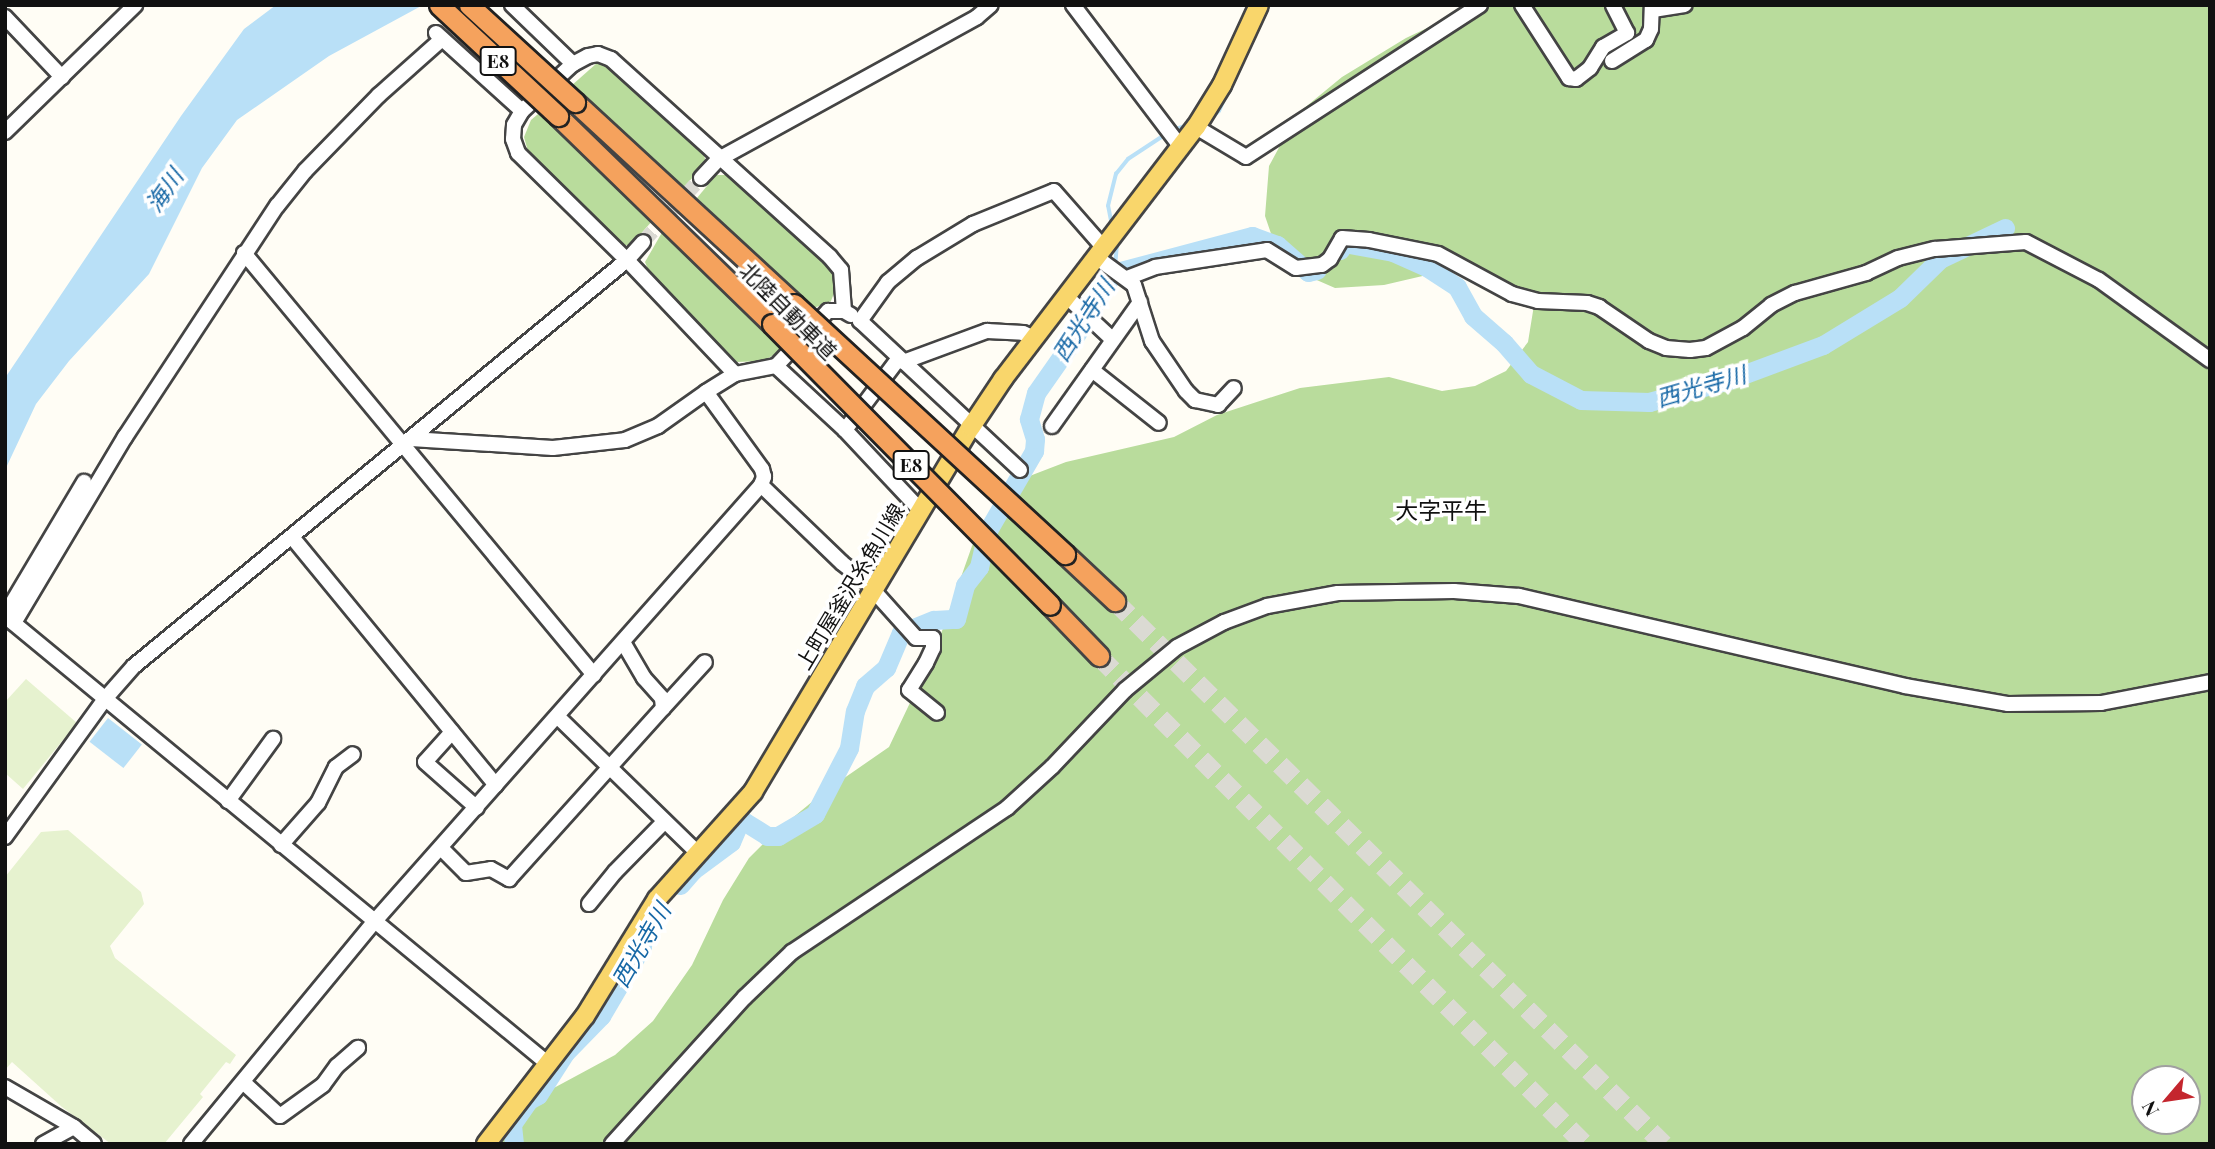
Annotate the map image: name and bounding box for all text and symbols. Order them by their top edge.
road number: E8 [479,45,517,76]
water label: 海川 [140,163,188,217]
street label: 北陸自動車道 [736,257,842,363]
water label: 西光寺川 [1046,274,1120,366]
water label: 西光寺川 [1653,360,1749,412]
road number: E8 [892,450,930,480]
district label: 大字平牛 [1395,496,1487,524]
street label: 上町屋釜沢糸魚川線 [790,499,908,673]
water label: 西光寺川 [606,898,676,992]
north arrow [2131,1065,2201,1135]
text: N [2135,1097,2164,1122]

